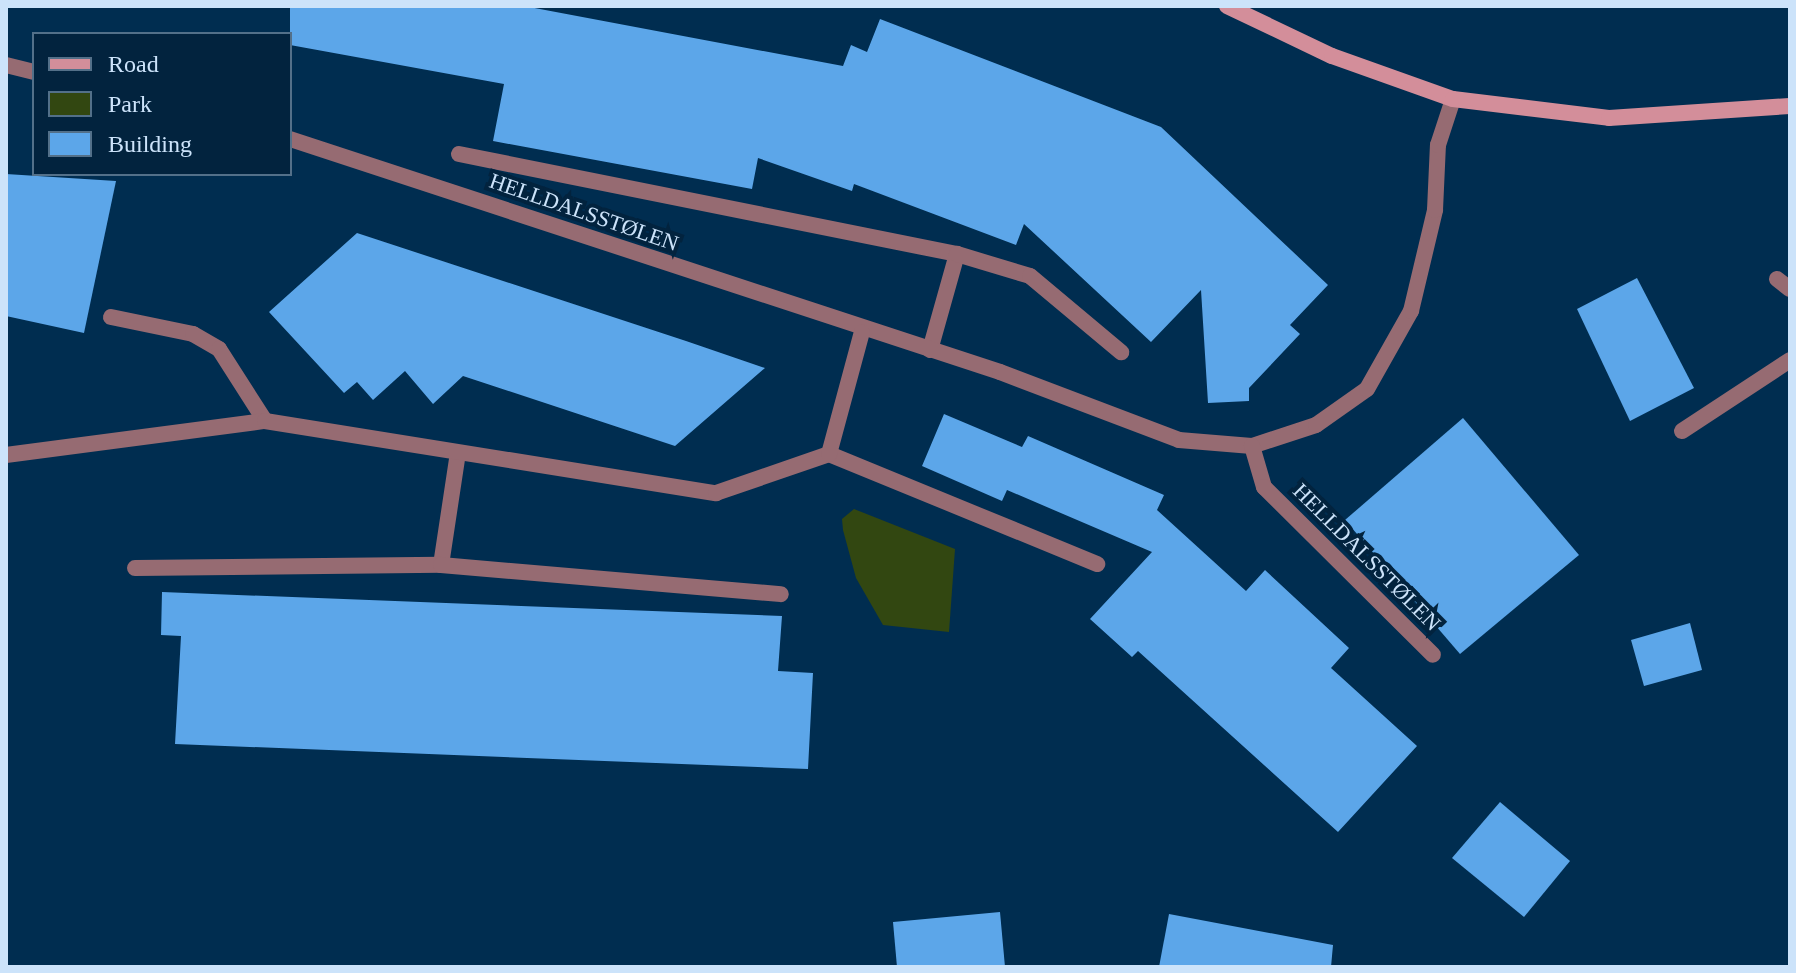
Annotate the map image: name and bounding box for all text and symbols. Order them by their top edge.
legend [32,32,292,176]
text: Road [108,51,159,77]
text: Park [108,91,152,117]
text: Building [108,131,192,157]
street label: HELLDALSSTØLEN [486,167,682,257]
street label: HELLDALSSTØLEN [1288,478,1446,636]

